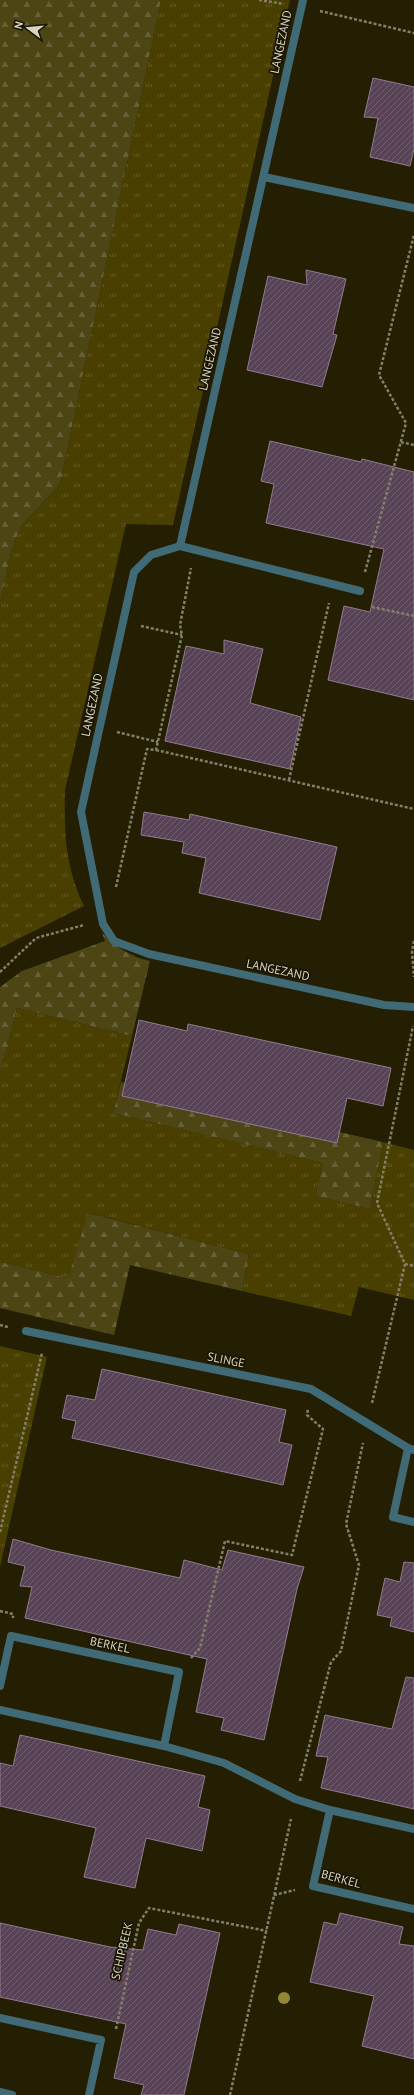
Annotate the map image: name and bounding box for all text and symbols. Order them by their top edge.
north arrow [8,8,48,48]
street label: LANGEZAND [266,9,295,75]
text: N [11,20,26,31]
street label: LANGEZAND [195,326,224,392]
street label: LANGEZAND [77,672,106,738]
street label: LANGEZAND [245,955,311,984]
street label: SLINGE [206,1349,246,1370]
street label: BERKEL [89,1633,131,1656]
street label: BERKEL [320,1866,363,1891]
street label: SCHIPBEEK [108,1921,135,1981]

